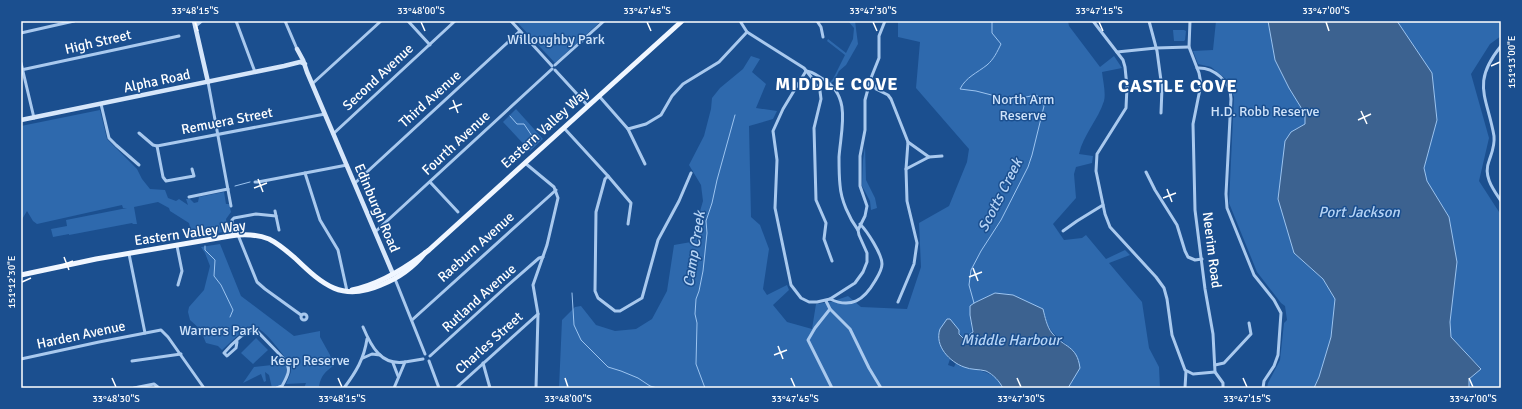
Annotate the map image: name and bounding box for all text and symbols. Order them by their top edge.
text: 33°48'15"S [171,5,219,17]
text: 33°48'00"S [397,5,445,17]
text: 33°47'45"S [623,5,671,17]
text: 33°47'30"S [849,5,897,17]
text: 33°47'15"S [1075,5,1123,17]
text: 33°47'00"S [1302,5,1350,17]
street label: High Street [63,26,133,58]
park label: Willoughby Park [507,31,605,48]
text: 151°13'00"E [1506,35,1518,89]
street label: Second Avenue [339,40,417,114]
street label: Alpha Road [122,66,192,96]
street label: Third Avenue [395,67,465,131]
district label: MIDDLE COVE [775,73,899,95]
district label: CASTLE COVE [1118,75,1238,97]
street label: Eastern Valley Way [497,84,593,172]
park label: North Arm Reserve [992,91,1054,124]
park label: H.D. Robb Reserve [1210,103,1320,120]
street label: Remuera Street [180,104,274,138]
street label: Fourth Avenue [419,107,493,179]
water label: Scotts Creek [974,154,1027,235]
street label: Edinburgh Road [351,161,403,255]
water label: Port Jackson [1318,203,1400,221]
street label: Raeburn Avenue [434,208,518,286]
water label: Camp Creek [679,208,709,288]
street label: Neerim Road [1199,211,1225,289]
street label: Eastern Valley Way [133,217,247,249]
text: 151°12'30"E [6,255,18,309]
street label: Rutland Avenue [438,260,520,336]
street label: Charles Street [452,308,526,378]
street label: Harden Avenue [35,317,127,353]
park label: Warners Park [179,322,259,339]
water label: Middle Harbour [961,331,1063,349]
park label: Keep Reserve [270,352,350,369]
text: 33°48'30"S [92,393,140,405]
text: 33°48'15"S [318,393,366,405]
text: 33°48'00"S [544,393,592,405]
text: 33°47'45"S [771,393,819,405]
text: 33°47'30"S [997,393,1045,405]
text: 33°47'15"S [1223,393,1271,405]
text: 33°47'00"S [1449,393,1497,405]

